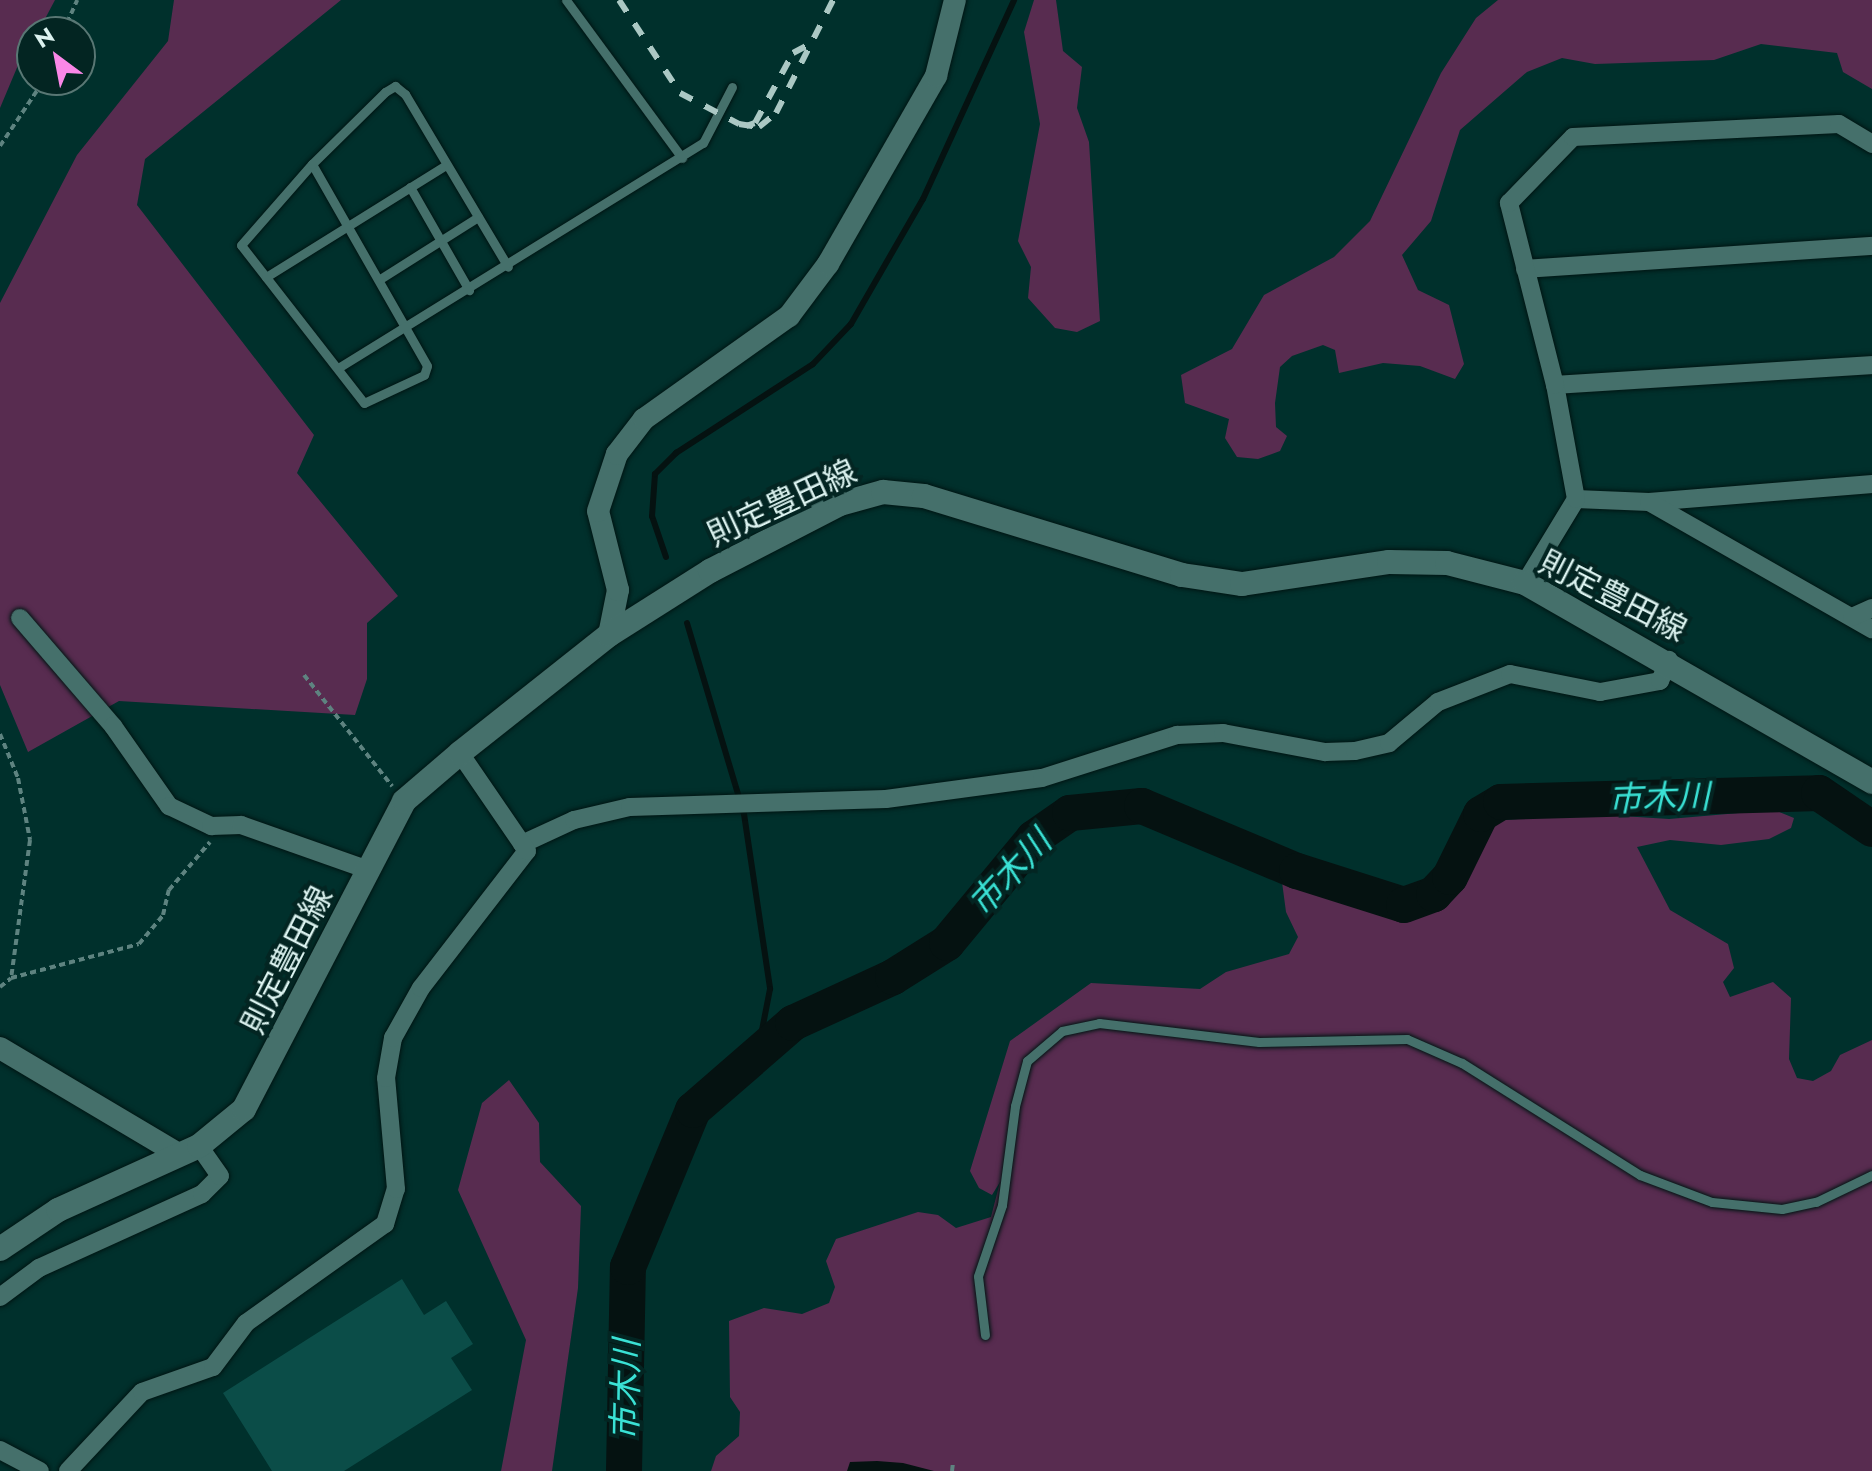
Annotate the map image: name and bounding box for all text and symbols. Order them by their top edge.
north arrow [16,16,96,96]
text: N [28,19,60,56]
street label: 則定豊田線 [701,452,863,554]
street label: 則定豊田線 [1533,543,1693,649]
water label: 市木川 [1607,776,1711,820]
water label: 市木川 [960,822,1060,924]
street label: 則定豊田線 [234,880,340,1040]
water label: 市木川 [605,1339,647,1441]

